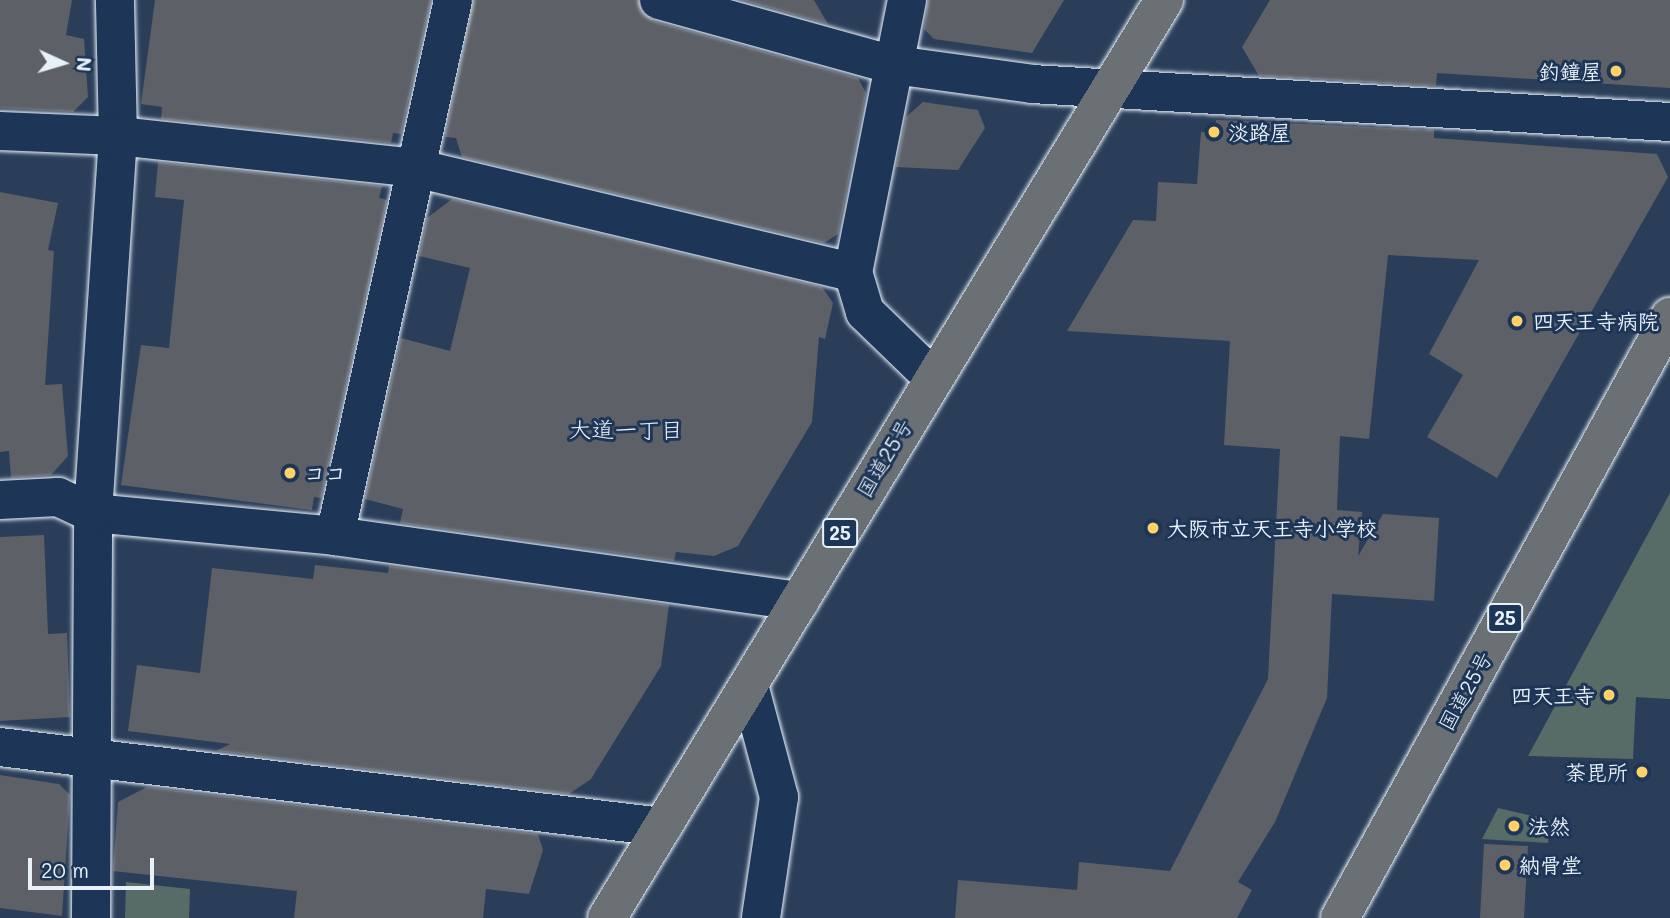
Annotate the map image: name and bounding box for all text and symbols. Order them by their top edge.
north arrow [28,28,98,98]
text: N [71,56,97,73]
place label: 釣鐘屋 [1539,58,1602,84]
marker: 釣鐘屋 [1608,63,1624,79]
place label: 淡路屋 [1228,119,1291,145]
marker: 淡路屋 [1206,124,1222,140]
place label: 四天王寺病院 [1533,308,1659,334]
marker: 四天王寺病院 [1507,311,1527,331]
street label: 国道25号 [851,414,917,502]
district label: 大道一丁目 [569,415,683,443]
place label: ココ [304,460,346,486]
marker: ココ [282,465,298,481]
place label: 大阪市立天王寺小学校 [1167,515,1377,541]
road number: 25 [821,518,859,548]
marker: 大阪市立天王寺小学校 [1145,520,1161,536]
road number: 25 [1486,603,1524,634]
street label: 国道25号 [1433,647,1497,735]
place label: 四天王寺 [1511,682,1595,708]
marker: 四天王寺 [1601,687,1617,703]
place label: 荼毘所 [1565,759,1628,785]
marker: 荼毘所 [1634,764,1650,780]
place label: 法然 [1528,813,1570,839]
marker: 法然 [1506,818,1522,834]
scale bar [32,844,158,888]
place label: 納骨堂 [1519,852,1582,878]
text: 20 m [41,856,89,883]
marker: 納骨堂 [1497,857,1513,873]

